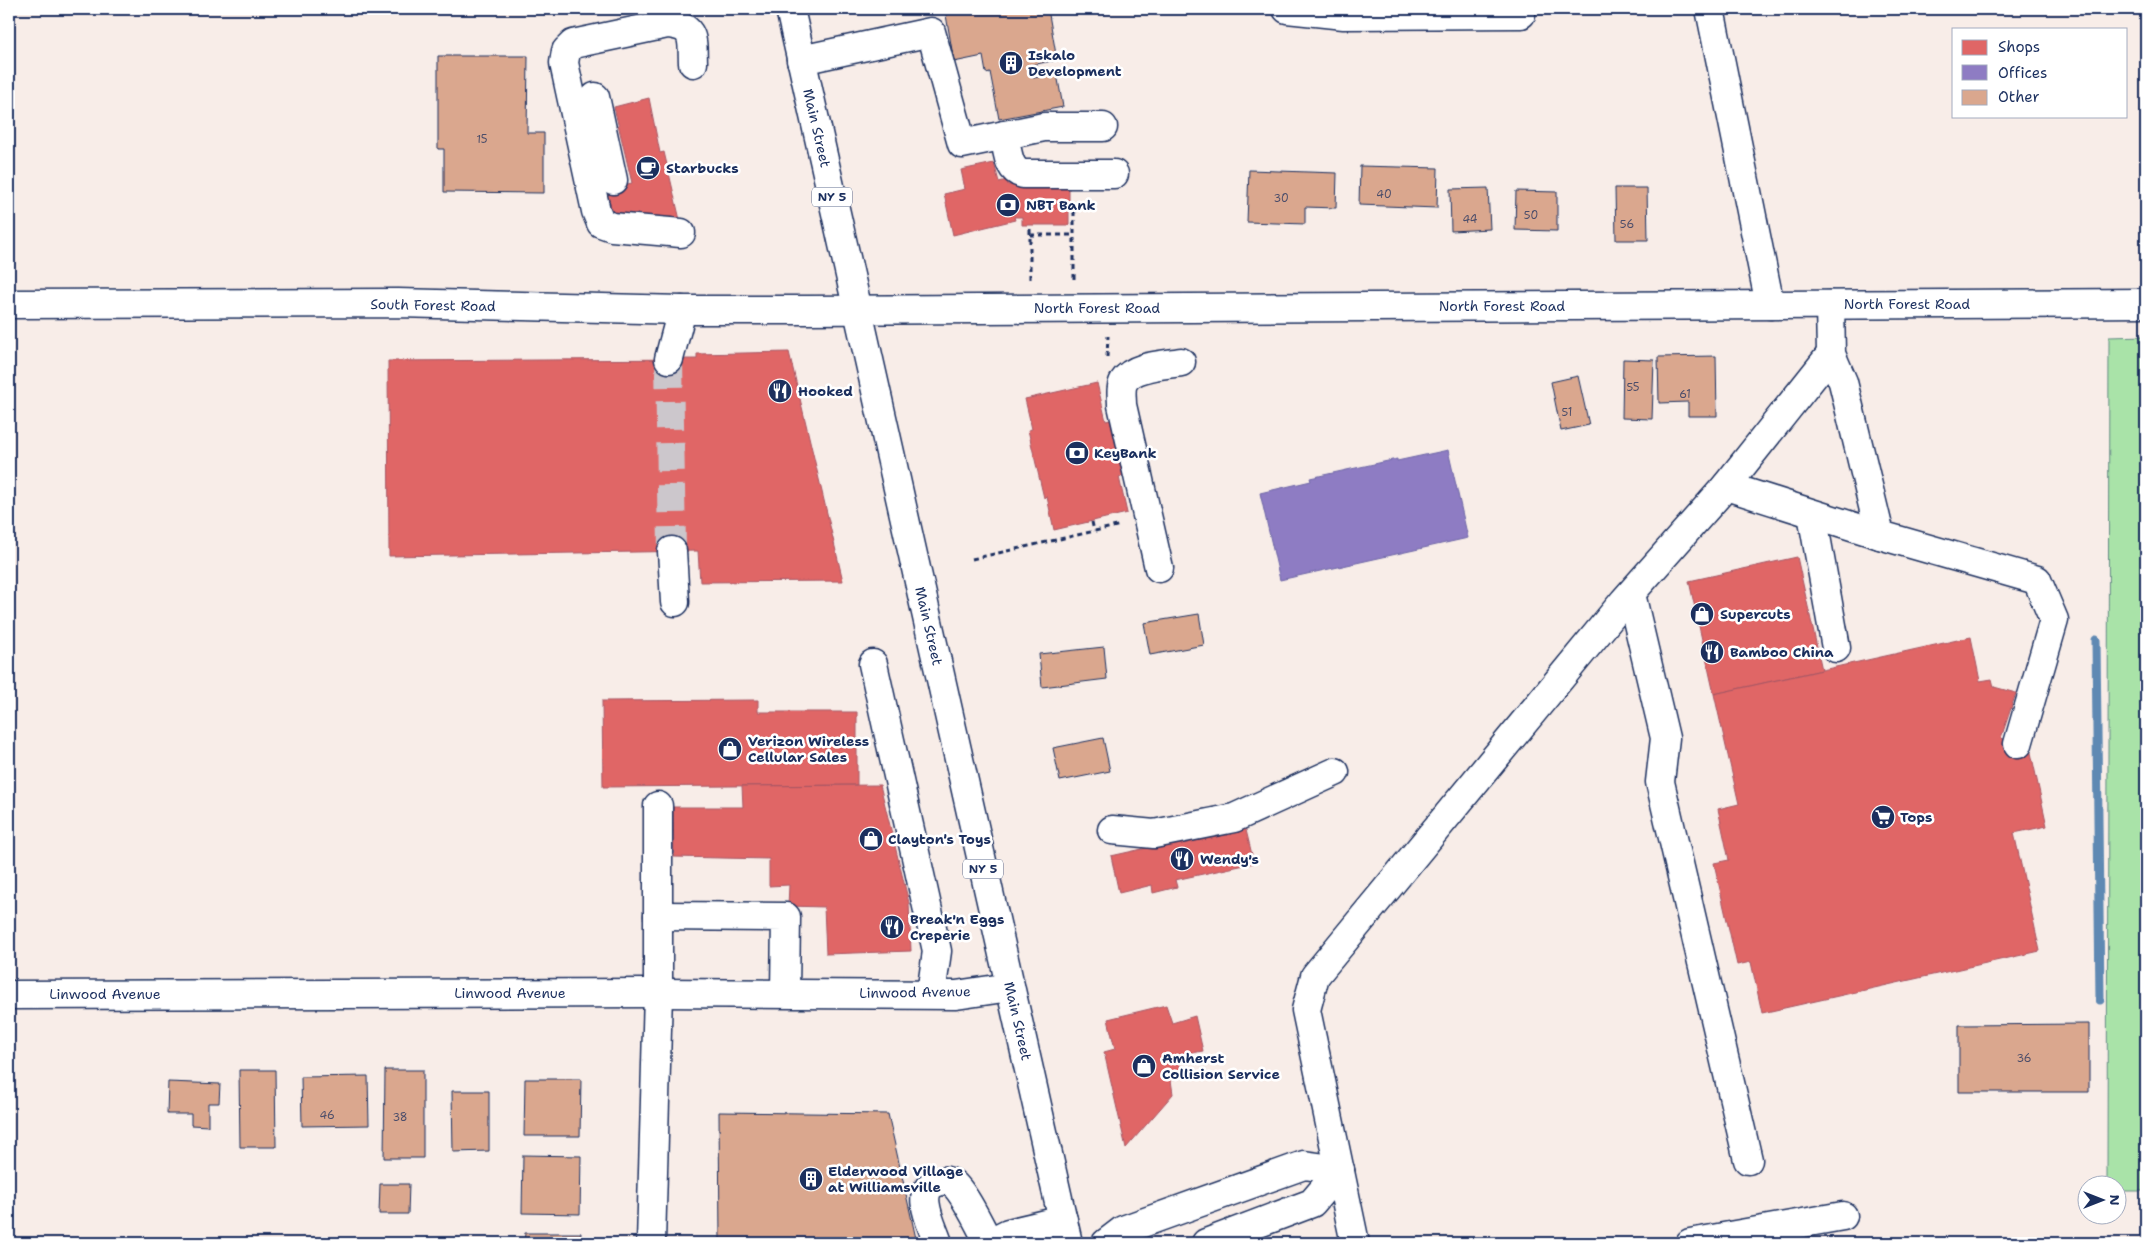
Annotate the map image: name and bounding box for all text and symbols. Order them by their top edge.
legend [1952,28,2128,118]
text: Shops [1998,37,2040,57]
place label: Iskalo Development [1028,46,1122,80]
building icon: Iskalo Development [998,50,1024,76]
text: Offices [1998,63,2047,83]
street label: Main Street [799,87,835,169]
text: Other [1998,87,2040,107]
house number: 15 [476,132,488,147]
cafe icon: Starbucks [635,155,661,181]
place label: Starbucks [666,159,739,177]
house number: 40 [1376,187,1392,202]
road number: NY 5 [812,188,852,206]
house number: 30 [1273,191,1289,206]
bank icon: NBT Bank [995,192,1021,218]
place label: NBT Bank [1026,196,1096,214]
house number: 50 [1524,208,1538,223]
house number: 44 [1462,212,1478,227]
house number: 56 [1620,217,1634,232]
street label: South Forest Road [370,295,496,315]
street label: North Forest Road [1844,295,1970,313]
street label: North Forest Road [1439,297,1565,315]
street label: North Forest Road [1034,299,1160,317]
restaurant icon: Hooked [767,378,793,404]
house number: 55 [1626,380,1640,395]
place label: Hooked [798,382,853,400]
house number: 61 [1679,387,1691,402]
house number: 51 [1562,405,1572,420]
bank icon: KeyBank [1064,440,1090,466]
place label: KeyBank [1094,444,1157,462]
street label: Main Street [911,585,947,667]
shop icon: Supercuts [1689,601,1715,627]
place label: Supercuts [1720,605,1791,623]
restaurant icon: Bamboo China [1699,639,1725,665]
place label: Bamboo China [1730,643,1834,661]
place label: Verizon Wireless Cellular Sales [748,732,869,766]
shop icon: Verizon Wireless Cellular Sales [717,736,743,762]
supermarket icon: Tops [1870,804,1896,830]
place label: Tops [1900,808,1932,826]
shop icon: Clayton's Toys [858,826,884,852]
place label: Clayton's Toys [888,830,991,848]
restaurant icon: Wendy's [1169,846,1195,872]
place label: Wendy's [1200,850,1259,868]
road number: NY 5 [963,860,1003,879]
place label: Break'n Eggs Creperie [910,910,1004,944]
restaurant icon: Break'n Eggs Creperie [879,914,905,940]
street label: Main Street [1000,980,1036,1062]
street label: Linwood Avenue [859,982,971,1002]
street label: Linwood Avenue [454,984,566,1002]
street label: Linwood Avenue [49,985,161,1003]
place label: Amherst Collision Service [1162,1049,1280,1083]
house number: 36 [2016,1051,2032,1066]
shop icon: Amherst Collision Service [1131,1053,1157,1079]
house number: 46 [319,1108,335,1123]
house number: 38 [392,1110,408,1125]
place label: Elderwood Village at Williamsville [828,1162,963,1196]
building icon: Elderwood Village at Williamsville [798,1166,824,1192]
north arrow [2078,1174,2128,1224]
text: N [2106,1194,2124,1206]

